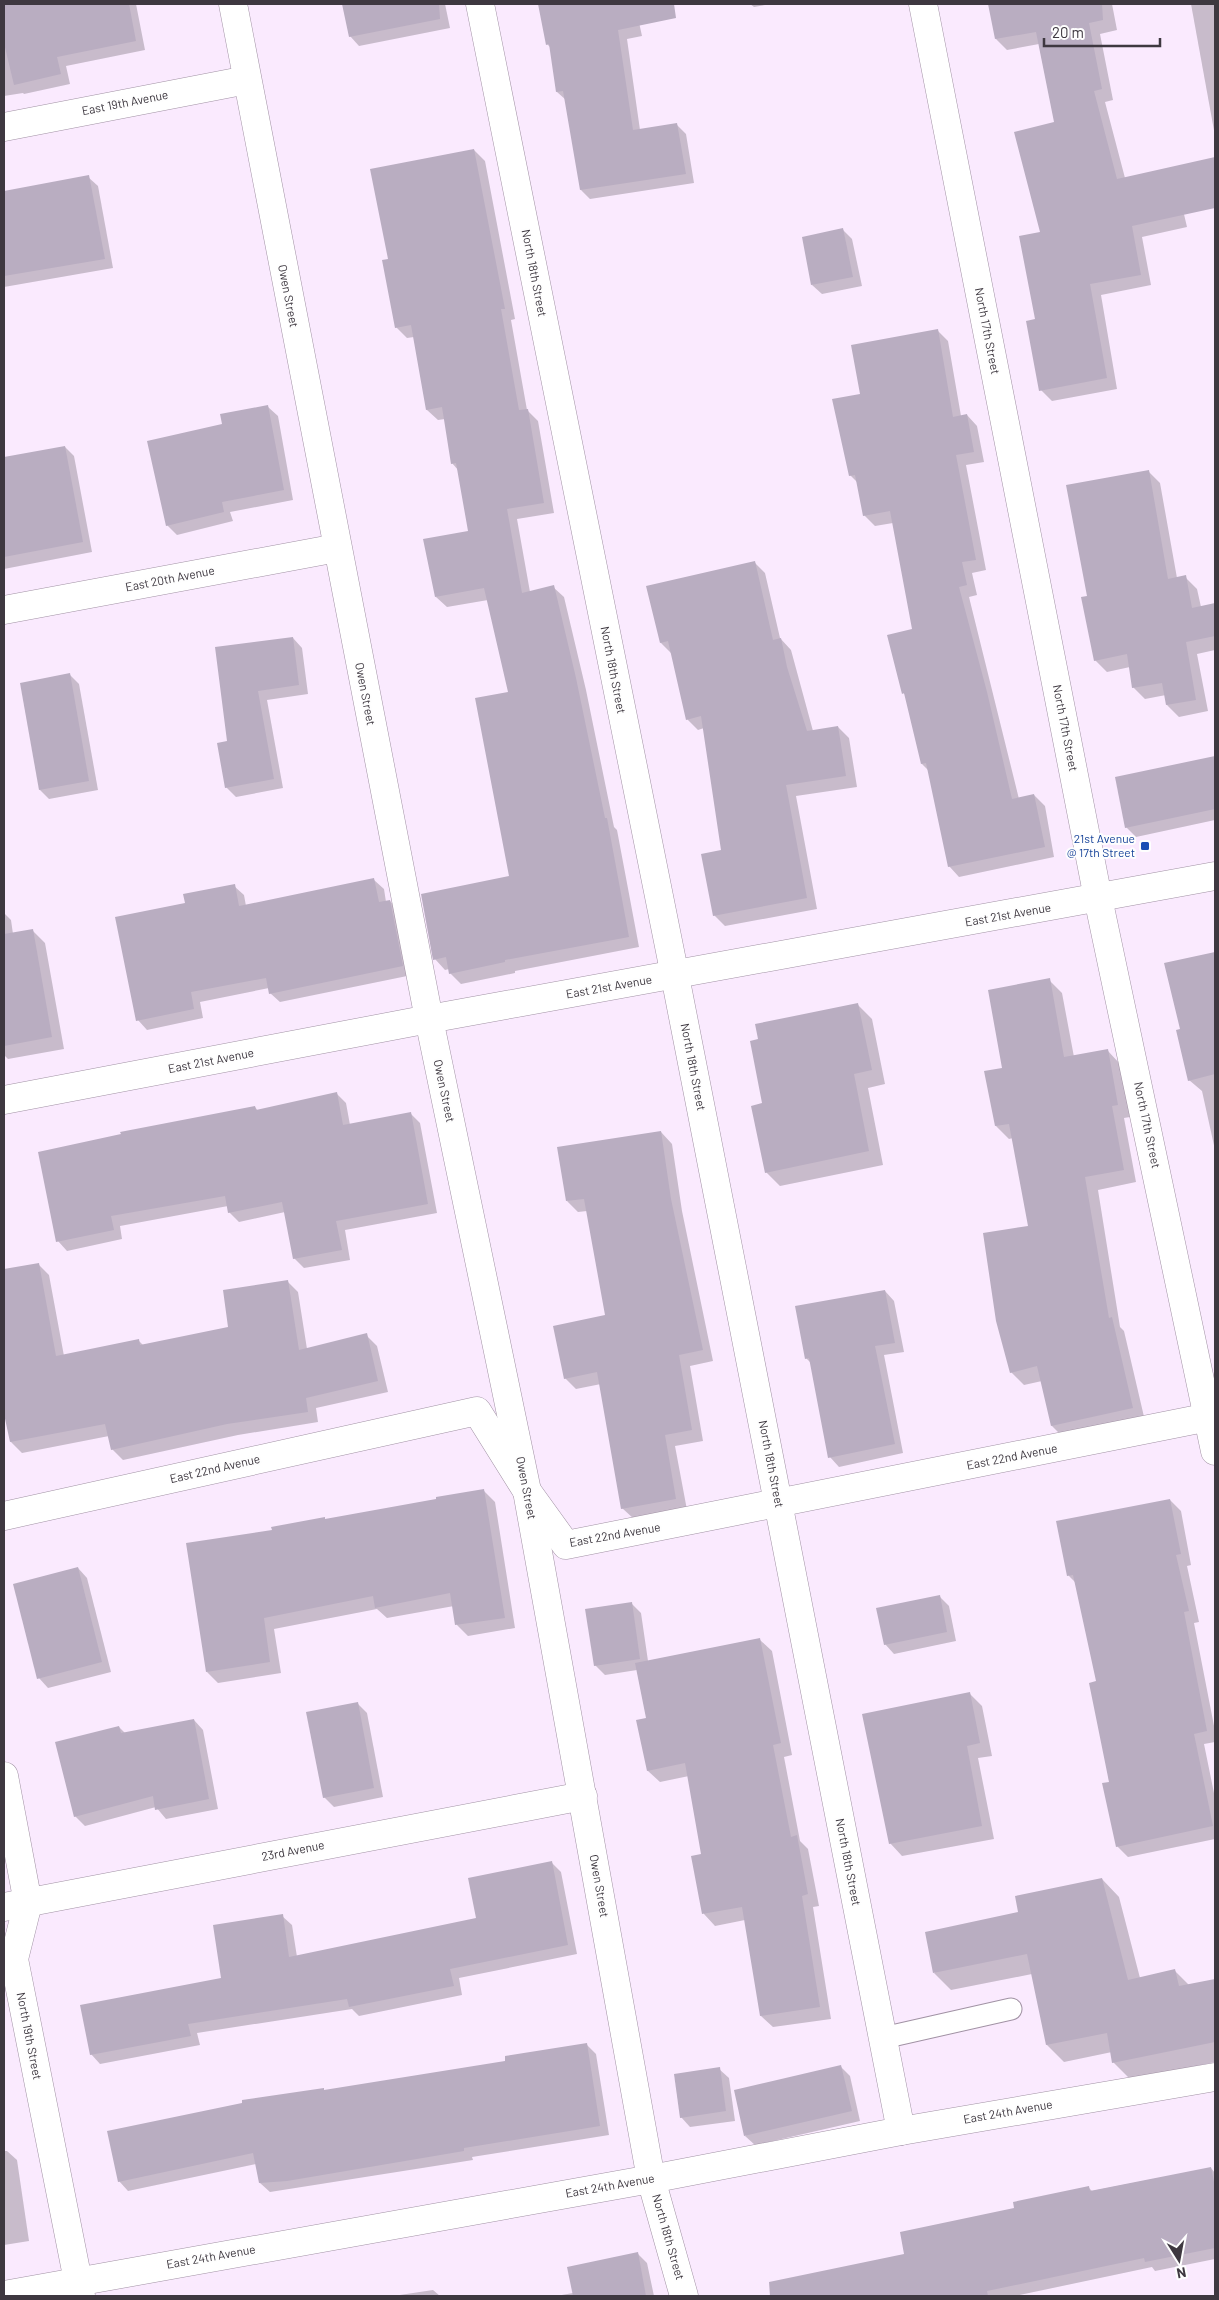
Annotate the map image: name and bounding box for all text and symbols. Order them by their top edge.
scale bar [1044,15,1160,47]
text: 20 m [1052,23,1084,41]
street label: East 19th Avenue [80,87,169,117]
street label: North 18th Street [520,228,550,318]
street label: Owen Street [276,263,302,329]
street label: North 17th Street [973,286,1003,375]
street label: East 20th Avenue [124,563,216,594]
street label: North 18th Street [599,625,629,715]
street label: Owen Street [353,661,379,727]
street label: North 17th Street [1051,683,1081,772]
place label: 21st Avenue @ 17th Street [1067,831,1135,859]
marker: 21st Avenue @ 17th Street [1139,840,1151,852]
street label: East 21st Avenue [964,900,1052,928]
street label: East 21st Avenue [565,972,653,1000]
street label: North 18th Street [679,1022,709,1112]
street label: East 21st Avenue [167,1045,255,1075]
street label: Owen Street [431,1058,458,1124]
street label: North 17th Street [1132,1080,1164,1169]
street label: North 18th Street [757,1419,787,1509]
street label: East 22nd Avenue [965,1440,1058,1472]
street label: East 22nd Avenue [168,1451,261,1485]
street label: Owen Street [514,1455,540,1521]
street label: East 22nd Avenue [568,1519,661,1549]
street label: North 18th Street [834,1817,864,1907]
street label: 23rd Avenue [260,1837,326,1863]
street label: Owen Street [588,1853,612,1919]
street label: North 19th Street [15,1991,45,2081]
street label: East 24th Avenue [962,2096,1054,2126]
street label: East 24th Avenue [564,2170,656,2200]
street label: North 18th Street [650,2192,688,2281]
north arrow [1154,2235,1204,2285]
street label: East 24th Avenue [165,2241,257,2271]
text: N [1175,2264,1188,2282]

